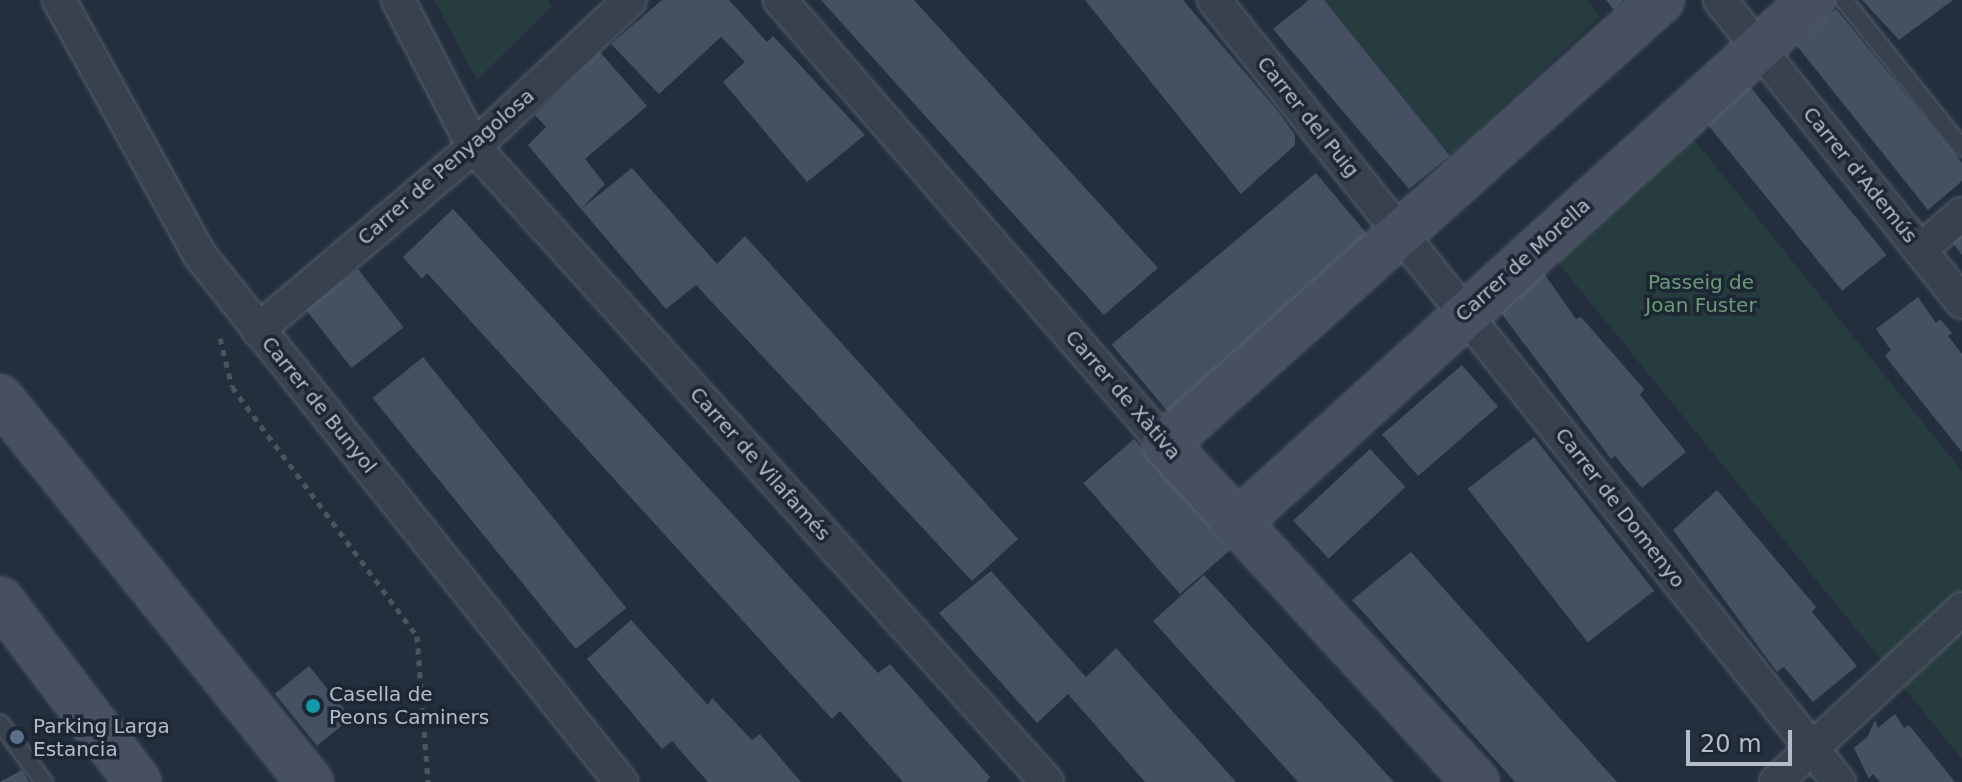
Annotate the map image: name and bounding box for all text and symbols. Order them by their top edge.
street label: Carrer del Puig [1252,52,1364,182]
street label: Carrer de Penyagolosa [353,84,539,250]
street label: Carrer d'Ademús [1798,102,1922,248]
street label: Carrer de Morella [1451,193,1595,327]
park label: Passeig de Joan Fuster [1645,270,1757,317]
street label: Carrer de Xàtiva [1060,325,1186,465]
street label: Carrer de Bunyol [257,332,381,478]
street label: Carrer de Vilafamés [685,382,835,546]
street label: Carrer de Domenyo [1550,423,1690,593]
place label: Casella de Peons Caminers [329,682,489,729]
marker: Casella de Peons Caminers [304,697,322,715]
place label: Parking Larga Estancia [33,714,170,761]
scale bar [1690,714,1796,764]
marker: Parking Larga Estancia [8,728,26,746]
text: 20 m [1700,730,1762,758]

